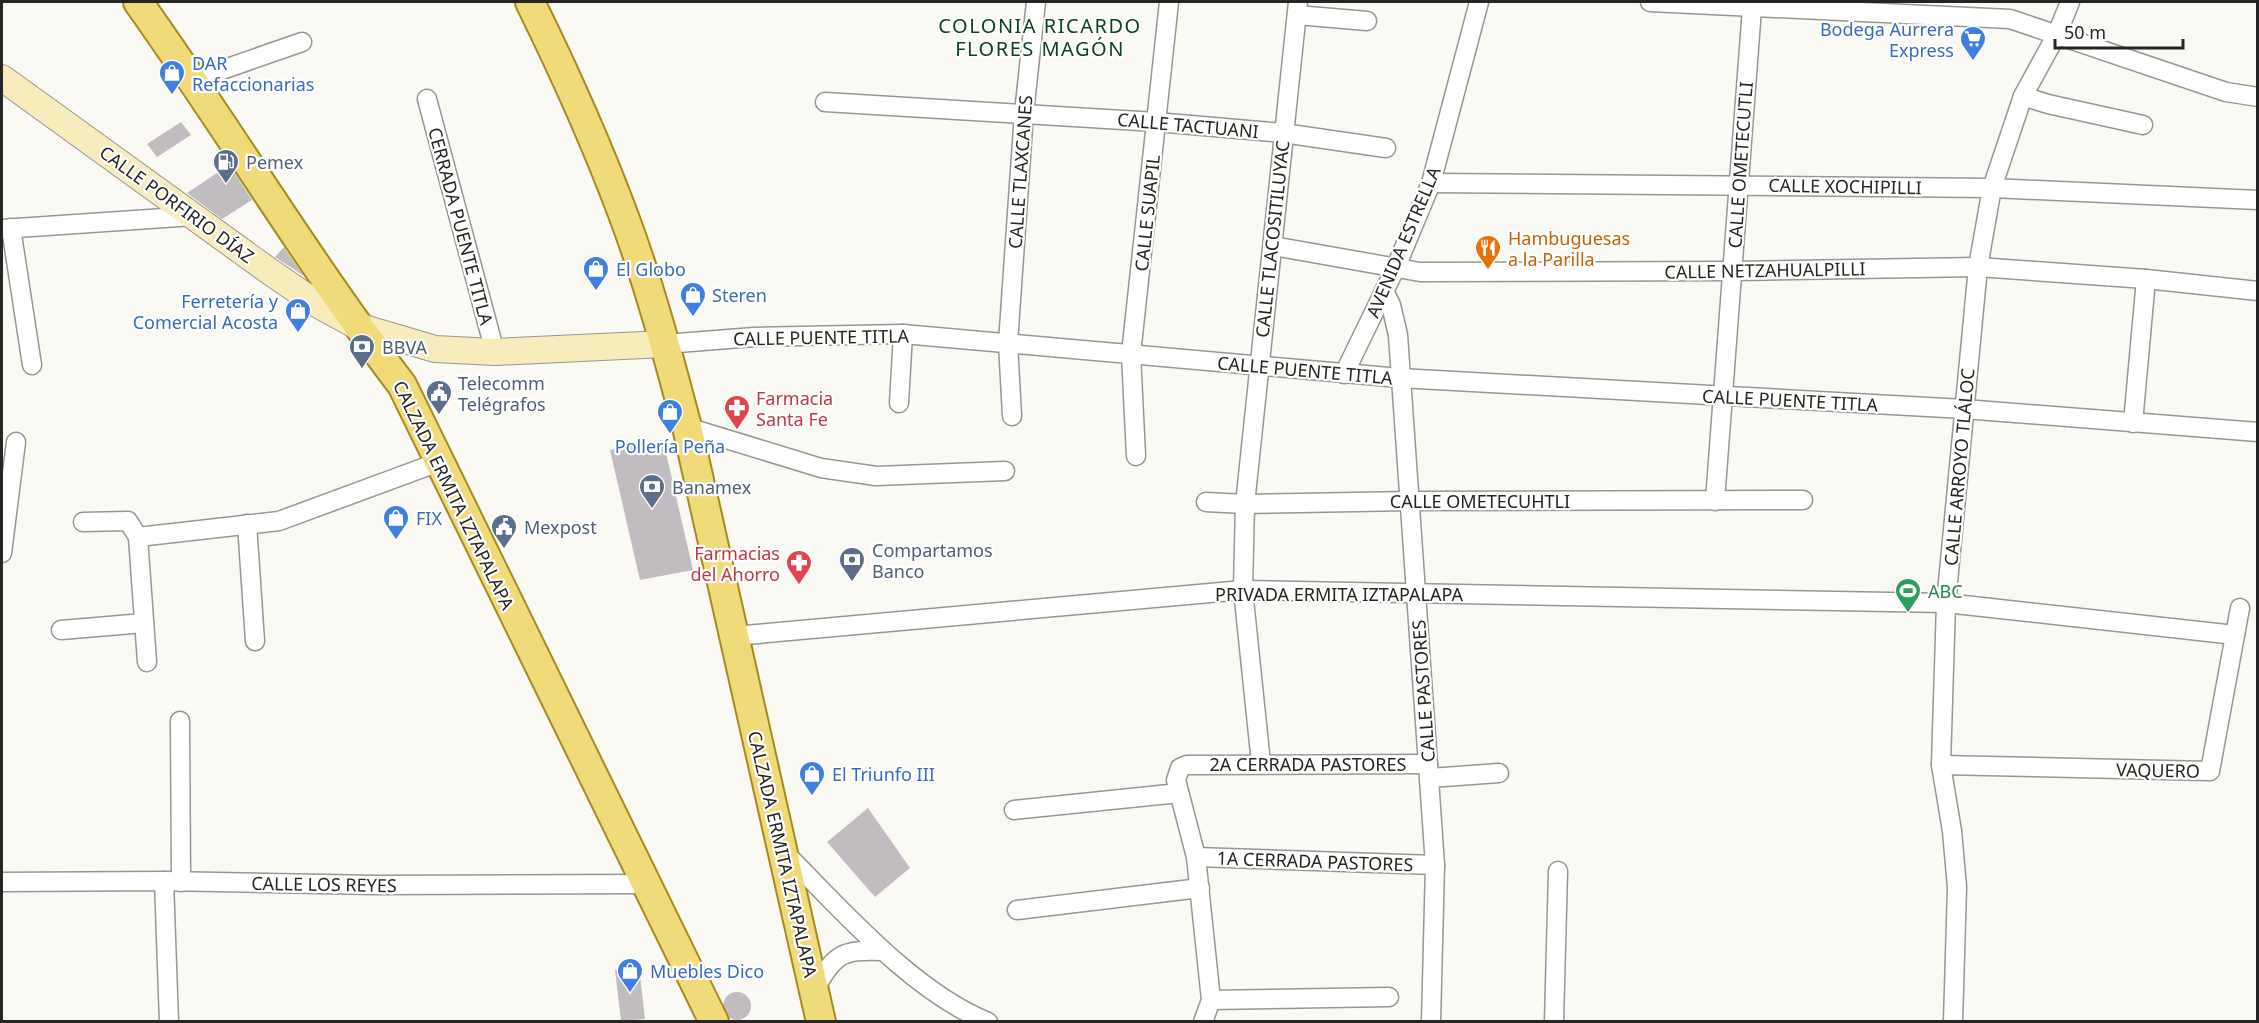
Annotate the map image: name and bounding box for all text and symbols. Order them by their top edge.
district label: COLONIA RICARDO FLORES MAGÓN [938,12,1142,62]
scale bar [2055,12,2182,50]
place label: Bodega Aurrera Express [1820,17,1954,62]
text: 50 m [2064,20,2106,44]
supermarket icon: Bodega Aurrera Express [1958,24,1988,62]
place label: DAR Refaccionarias [192,51,314,96]
shop icon: DAR Refaccionarias [157,58,187,96]
street label: CALLE OMETECUTLI [1722,81,1758,249]
street label: CALLE TLAXCANES [1003,94,1037,250]
street label: CALLE TACTUANI [1116,107,1260,143]
street label: CERRADA PUENTE TITLA [423,124,499,328]
street label: CALLE TLACOSITILUYAC [1250,139,1294,339]
street label: CALLE PORFIRIO DÍAZ [95,140,259,268]
fuel station icon: Pemex [211,147,241,185]
place label: Pemex [246,150,304,174]
street label: CALLE SUAPIL [1129,153,1165,273]
street label: AVENIDA ESTRELLA [1360,162,1446,321]
street label: CALLE XOCHIPILLI [1768,173,1922,199]
place label: Hambuguesas a la Parilla [1508,226,1630,271]
restaurant icon: Hambuguesas a la Parilla [1473,233,1503,271]
shop icon: El Globo [581,254,611,292]
street label: CALLE NETZAHUALPILLI [1664,256,1866,284]
place label: El Globo [616,257,686,281]
shop icon: Steren [678,280,708,318]
place label: Steren [712,283,767,307]
place label: Ferretería y Comercial Acosta [133,289,279,334]
shop icon: Ferretería y Comercial Acosta [283,296,313,334]
street label: CALLE PUENTE TITLA [733,323,910,351]
bank icon: BBVA [347,332,377,370]
place label: BBVA [382,335,427,359]
street label: CALLE PUENTE TITLA [1216,350,1394,390]
street label: CALLE ARROYO TLÁLOC [1938,367,1980,567]
place label: Telecomm Telégrafos [458,371,546,416]
street label: CALZADA ERMITA IZTAPALAPA [388,376,520,614]
public building icon: Telecomm Telégrafos [424,378,454,416]
street label: CALLE PUENTE TITLA [1702,383,1879,417]
place label: Farmacia Santa Fe [756,386,833,431]
pharmacy icon: Farmacia Santa Fe [722,393,752,431]
shop icon: Pollería Peña [655,397,685,435]
place label: Pollería Peña [615,434,725,458]
bank icon: Banamex [637,472,667,510]
place label: Banamex [672,475,752,499]
street label: CALLE OMETECUHTLI [1390,489,1570,513]
shop icon: FIX [381,503,411,541]
place label: FIX [416,506,442,530]
public building icon: Mexpost [489,512,519,550]
place label: Mexpost [524,515,597,539]
place label: Compartamos Banco [872,538,993,583]
place label: Farmacias del Ahorro [691,541,780,586]
bank icon: Compartamos Banco [837,545,867,583]
pharmacy icon: Farmacias del Ahorro [784,548,814,586]
sports icon: ABC [1893,576,1923,614]
place label: ABC [1928,579,1963,603]
street label: PRIVADA ERMITA IZTAPALAPA [1215,582,1463,606]
street label: CALLE PASTORES [1406,619,1440,763]
street label: CALZADA ERMITA IZTAPALAPA [743,728,823,980]
street label: 2A CERRADA PASTORES [1210,752,1407,776]
street label: VAQUERO [2116,757,2200,783]
shop icon: El Triunfo III [797,759,827,797]
place label: El Triunfo III [832,762,935,786]
street label: 1A CERRADA PASTORES [1216,846,1414,876]
street label: CALLE LOS REYES [251,871,397,897]
shop icon: Muebles Dico [615,956,645,994]
place label: Muebles Dico [650,959,764,983]

